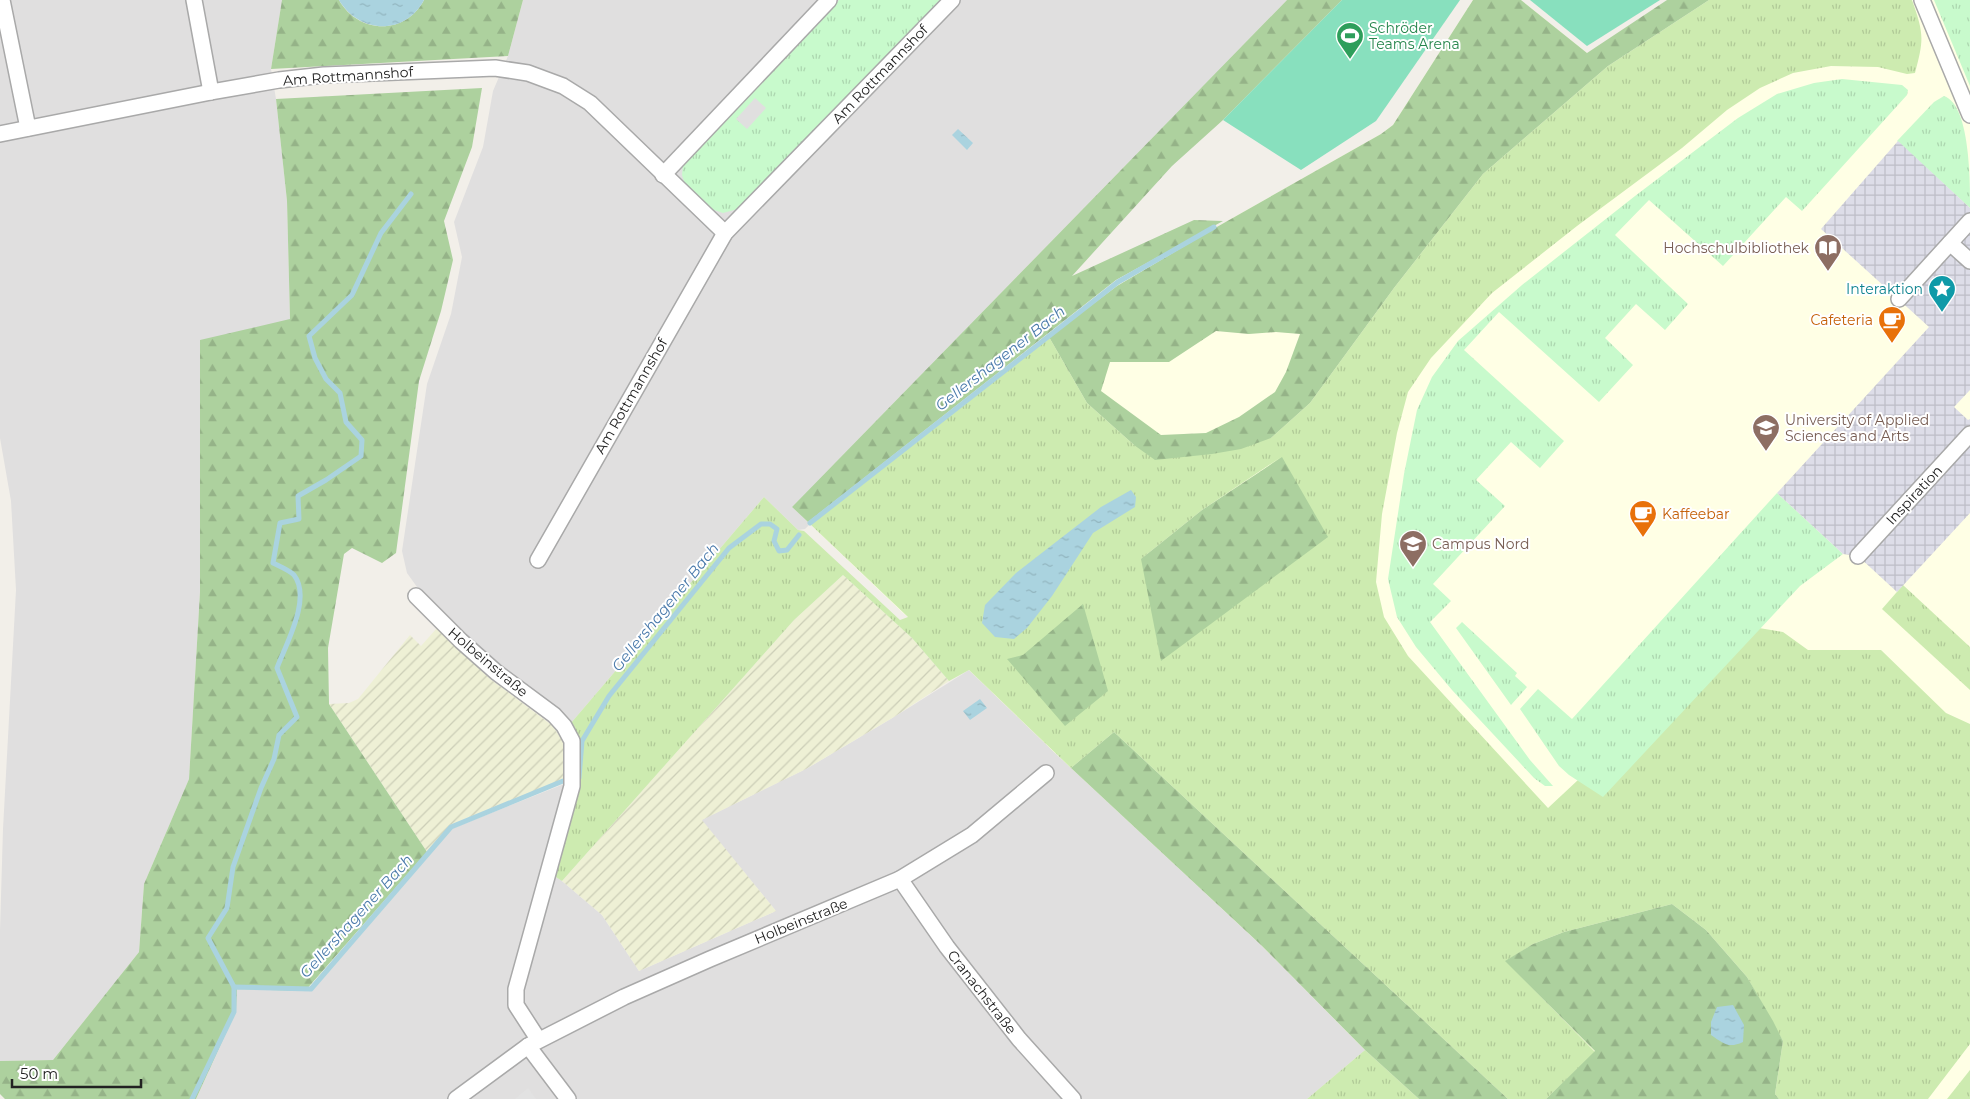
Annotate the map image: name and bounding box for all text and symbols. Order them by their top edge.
place label: Schröder Teams Arena [1369,19,1460,53]
street label: Am Rottmannshof [828,20,933,127]
sports icon: Schröder Teams Arena [1335,21,1365,60]
street label: Am Rottmannshof [282,62,415,90]
library icon: Hochschulbibliothek [1813,233,1843,272]
place label: Hochschulbibliothek [1663,239,1810,257]
place icon: Interaktion [1927,274,1957,313]
place label: Interaktion [1846,280,1923,298]
water label: Gellershagener Bach [931,301,1069,415]
cafe icon: Cafeteria [1877,305,1907,344]
place label: Cafeteria [1810,311,1873,329]
street label: Am Rottmannshof [591,334,672,457]
place label: University of Applied Sciences and Arts [1785,411,1929,445]
school or university icon: University of Applied Sciences and Arts [1751,413,1781,452]
street label: Inspiration [1882,462,1946,528]
cafe icon: Kaffeebar [1628,499,1658,538]
place label: Kaffeebar [1662,505,1730,523]
school or university icon: Campus Nord [1398,529,1428,568]
place label: Campus Nord [1432,535,1529,553]
water label: Gellershagener Bach [607,539,723,675]
street label: Holbeinstraße [444,623,532,701]
water label: Gellershagener Bach [295,850,417,982]
street label: Holbeinstraße [752,894,850,948]
street label: Cranachstraße [944,946,1020,1038]
scale bar [12,1056,141,1088]
text: 50 m [20,1064,58,1083]

